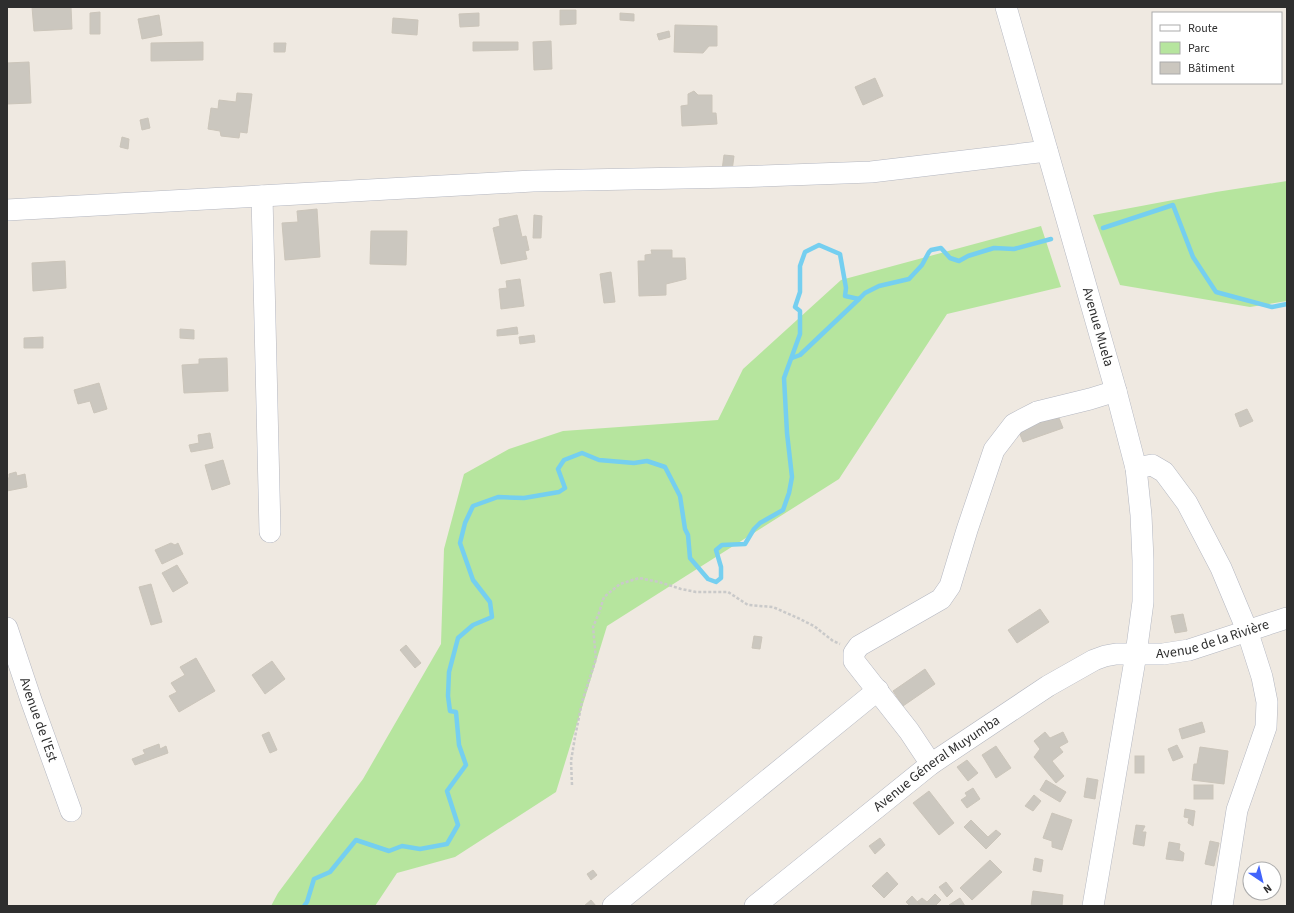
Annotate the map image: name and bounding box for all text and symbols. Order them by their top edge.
legend [1152,12,1282,84]
text: Route [1188,20,1218,37]
text: Parc [1188,40,1210,57]
text: Bâtiment [1188,60,1234,77]
street label: Avenue Muela [1077,285,1119,369]
street label: Avenue de la Rivière [1156,614,1272,664]
street label: Avenue de l'Est [14,675,63,765]
street label: Avenue Géneral Muyumba [869,711,1004,817]
north arrow [1242,861,1282,901]
text: N [1260,881,1275,897]

